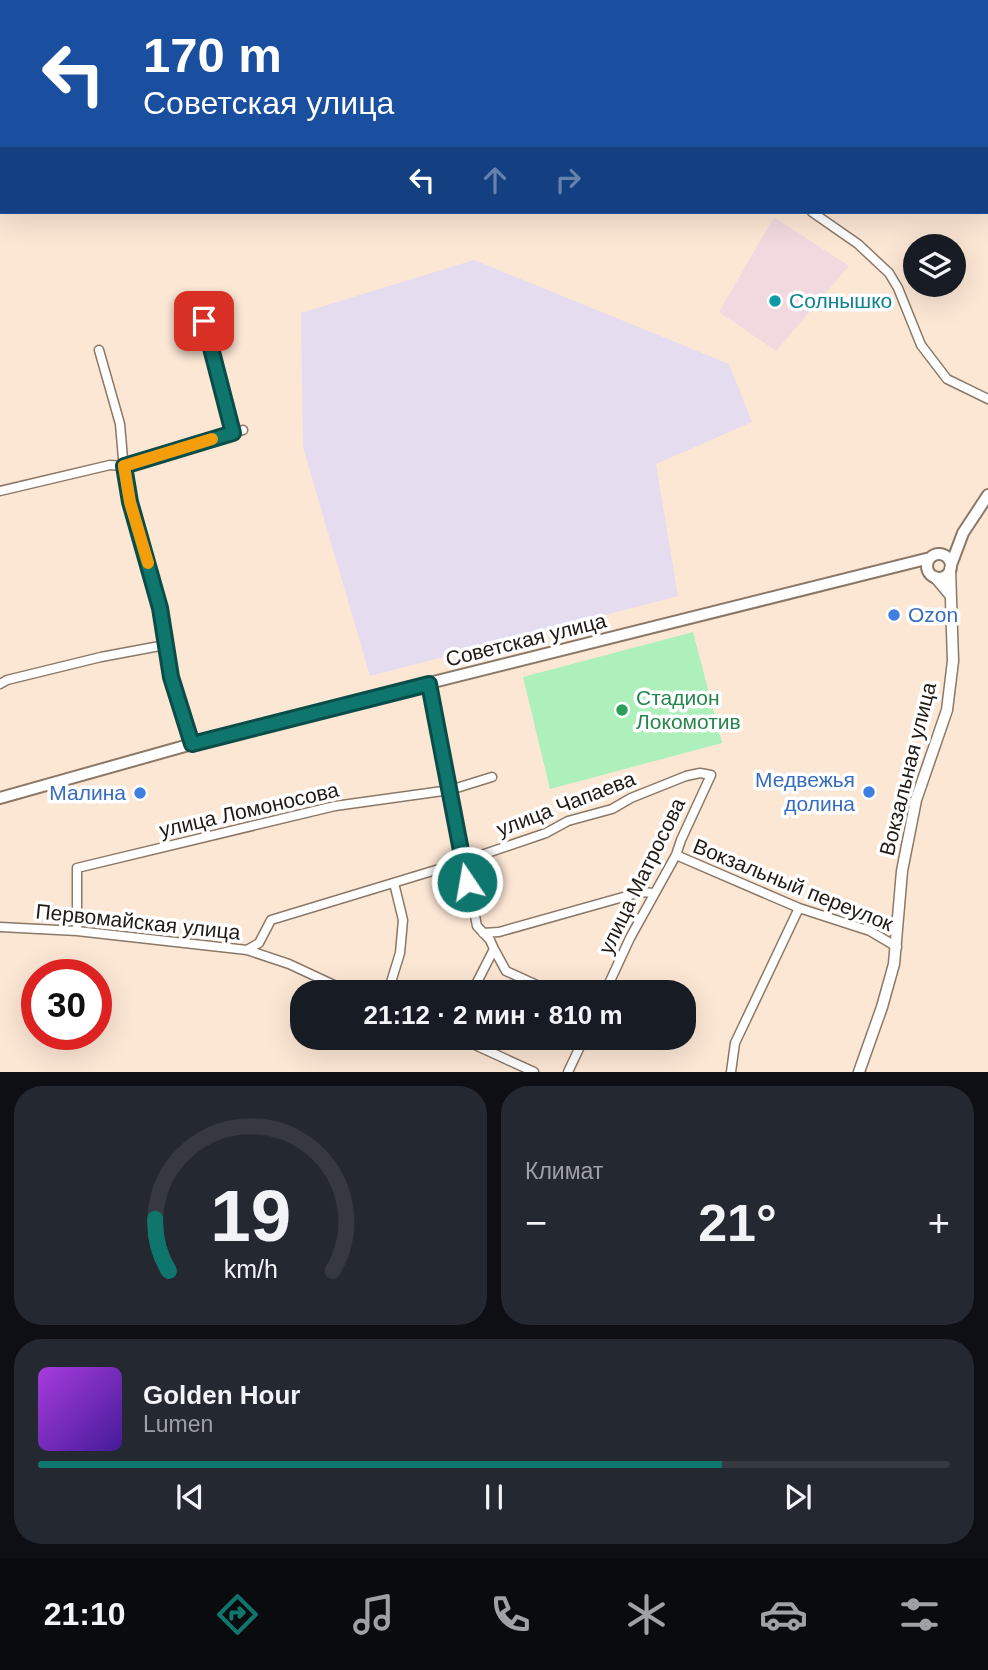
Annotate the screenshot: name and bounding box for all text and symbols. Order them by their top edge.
icon: left [28,28,119,119]
text: 170 m [143,28,282,82]
text: Советская улица [143,85,394,121]
icon: left [403,161,441,199]
icon: ahead [476,161,514,199]
icon: right [549,161,587,199]
map controls [903,234,966,297]
button: layers [903,234,966,297]
place label: Солнышко [789,289,892,312]
pin [174,291,234,351]
marker: Солнышко [767,293,783,309]
icon: arrive [185,302,223,340]
place label: Ozon [908,603,958,626]
marker: Ozon [886,607,902,623]
street label: Советская улица [443,608,609,671]
street label: Вокзальная улица [875,680,940,858]
place label: Стадион Локомотив [636,686,741,733]
marker: Стадион Локомотив [614,702,630,718]
street label: улица Чапаева [493,766,639,841]
place label: Медвежья долина [755,768,855,815]
street label: улица Ломоносова [157,778,341,841]
place label: Малина [49,781,126,804]
marker: Медвежья долина [861,784,877,800]
marker: Малина [132,785,148,801]
street label: улица Матросова [594,794,689,957]
street label: Вокзальный переулок [690,834,897,935]
position arrow [430,845,504,919]
street label: Первомайская улица [35,899,242,944]
speed limit sign: 30 [21,959,112,1050]
text: 21:12 · 2 мин · 810 m [363,1000,623,1030]
text: Климат [525,1158,603,1184]
text: 19 [210,1176,291,1257]
text: 21° [698,1194,777,1252]
text: − [525,1202,547,1244]
text: + [928,1202,950,1244]
text: km/h [223,1255,278,1283]
text: Golden Hour [143,1380,300,1410]
text: Lumen [143,1411,213,1437]
icon: previous [171,1478,209,1516]
icon: pause [475,1478,513,1516]
icon: next [779,1478,817,1516]
icon: directions [213,1590,262,1639]
icon: music [349,1590,398,1639]
icon: phone [486,1590,535,1639]
icon: climate [622,1590,671,1639]
icon: car [759,1590,808,1639]
icon: filters [895,1590,944,1639]
text: 21:10 [44,1596,126,1632]

